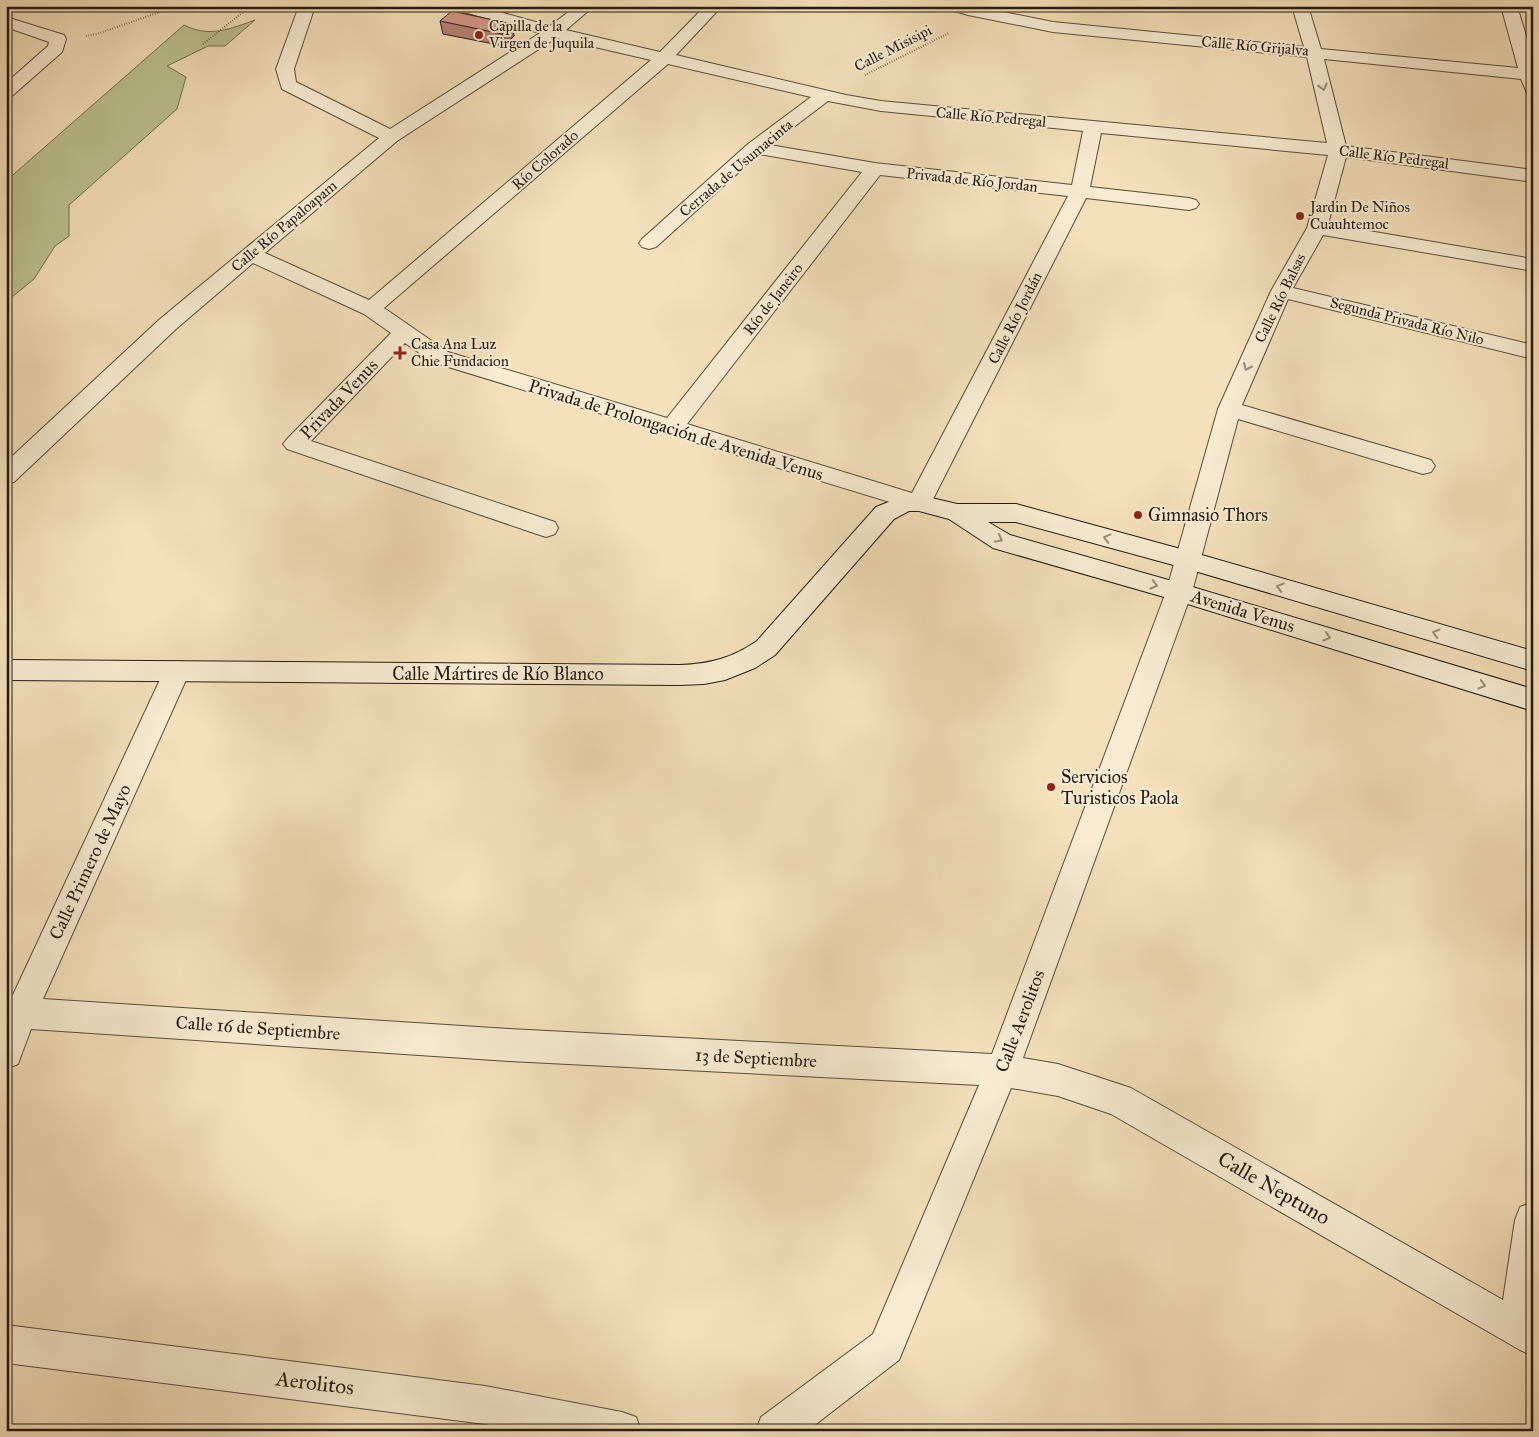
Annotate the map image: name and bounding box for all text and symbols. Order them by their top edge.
place label: Capilla de la Virgen de Juquila [488,17,595,53]
street label: Calle Misisipi [851,21,935,75]
marker: Capilla de la Virgen de Juquila [473,29,485,41]
street label: Calle Río Grijalva [1201,32,1310,60]
one-way arrow [1317,82,1328,91]
street label: Calle Río Pedregal [935,103,1048,131]
street label: Cerrada de Usumacinta [676,115,797,221]
street label: Río Colorado [508,126,582,194]
street label: Calle Río Pedregal [1338,141,1451,173]
street label: Privada de Río Jordan [905,164,1039,197]
street label: Calle Río Papaloapam [227,176,341,275]
place label: Jardin De Niños Cuauhtemoc [1308,198,1410,233]
marker: Jardin De Niños Cuauhtemoc [1294,210,1306,222]
street label: Calle Río Balsas [1251,250,1309,346]
street label: Río de Janeiro [739,259,808,339]
street label: Calle Río Jordán [984,269,1047,367]
street label: Segunda Privada Río Nilo [1328,293,1486,349]
place label: Casa Ana Luz Chie Fundacion [411,335,509,370]
marker: Casa Ana Luz Chie Fundacion [393,346,407,360]
street label: Privada Venus [295,354,383,444]
one-way arrow [1243,362,1254,371]
street label: Privada de Prolongación de Avenida Venus [526,375,826,486]
place label: Gimnasio Thors [1148,504,1268,526]
marker: Gimnasio Thors [1132,509,1144,521]
one-way arrow [993,533,1002,543]
one-way arrow [1102,533,1111,544]
one-way arrow [1150,579,1159,590]
one-way arrow [1276,582,1284,592]
street label: Avenida Venus [1188,585,1297,637]
one-way arrow [1432,628,1440,638]
one-way arrow [1322,631,1330,641]
street label: Calle Mártires de Río Blanco [392,663,604,685]
one-way arrow [1477,679,1486,689]
place label: Servicios Turisticos Paola [1061,766,1179,809]
street label: Calle Primero de Mayo [44,781,136,943]
marker: Servicios Turisticos Paola [1045,781,1057,793]
street label: Calle Aerolitos [990,967,1050,1075]
street label: Calle 16 de Septiembre [175,1011,341,1045]
street label: 13 de Septiembre [694,1044,818,1072]
street label: Calle Neptuno [1213,1145,1335,1231]
street label: Aerolitos [274,1365,355,1401]

